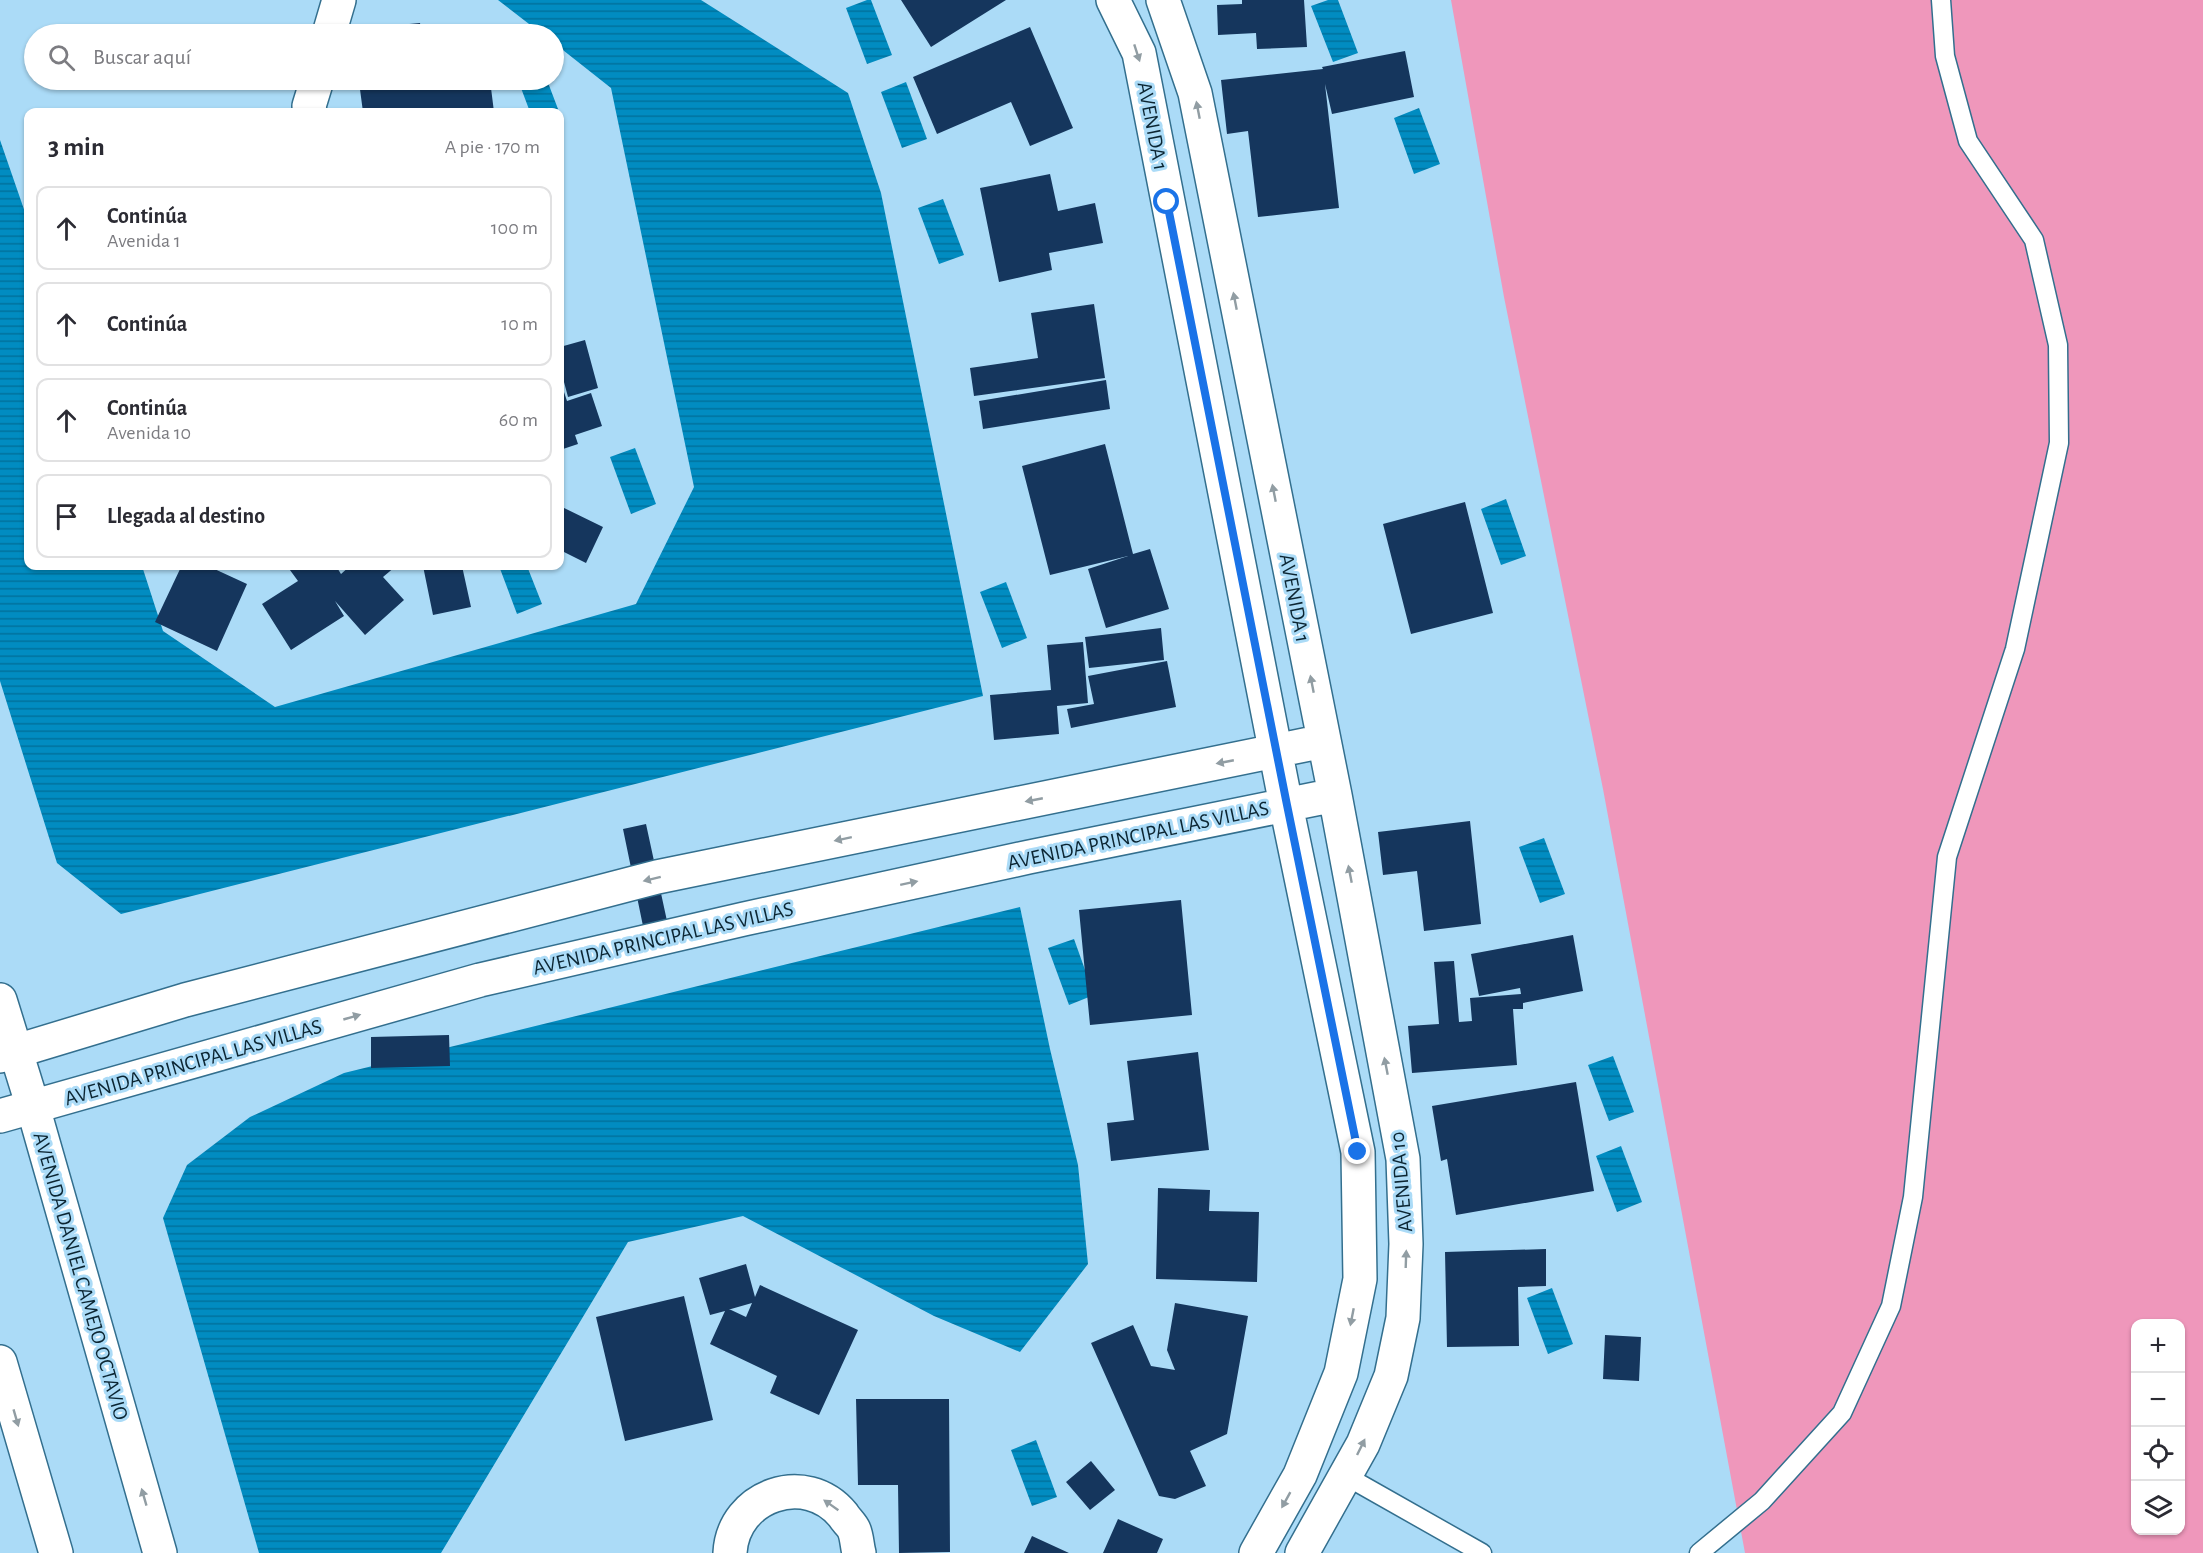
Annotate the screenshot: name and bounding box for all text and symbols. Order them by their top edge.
search box [24,24,564,90]
icon: search [45,41,78,74]
one-way arrow [1133,44,1143,62]
text: Buscar aquí [93,46,191,68]
street label: AVENIDA 1 [1134,80,1171,172]
one-way arrow [1193,100,1202,119]
text: 3 min [48,134,105,160]
text: A pie · 170 m [445,137,540,157]
route start [1153,188,1179,214]
text: Continúa [107,205,187,227]
icon: ahead [50,212,83,245]
text: 100 m [491,218,538,238]
text: Avenida 1 [107,231,181,251]
one-way arrow [1230,292,1239,311]
icon: ahead [50,308,83,341]
text: Continúa [107,313,187,335]
text: 10 m [501,314,538,334]
text: Continúa [107,397,187,419]
icon: ahead [50,404,83,437]
text: 60 m [499,410,538,430]
text: Avenida 10 [107,423,191,443]
one-way arrow [1268,483,1278,502]
icon: arrive [50,500,83,533]
text: Llegada al destino [107,505,265,527]
street label: AVENIDA 1 [1276,552,1313,644]
one-way arrow [1307,674,1316,693]
one-way arrow [1216,758,1235,767]
one-way arrow [1024,796,1043,805]
street label: AVENIDA PRINCIPAL LAS VILLAS [1005,797,1271,873]
one-way arrow [833,835,852,844]
one-way arrow [1345,864,1354,883]
one-way arrow [643,874,661,884]
one-way arrow [900,878,919,887]
street label: AVENIDA PRINCIPAL LAS VILLAS [531,898,795,979]
one-way arrow [343,1012,361,1021]
street label: AVENIDA PRINCIPAL LAS VILLAS [62,1016,324,1109]
one-way arrow [1381,1056,1390,1075]
street label: AVENIDA DANIEL CAMEJO OCTAVIO [29,1130,132,1422]
street label: AVENIDA 10 [1387,1131,1416,1233]
route end [1344,1138,1370,1164]
one-way arrow [1401,1250,1410,1269]
one-way arrow [1347,1308,1356,1327]
map controls [2131,1319,2185,1535]
button: + [2131,1319,2185,1373]
button: − [2131,1373,2185,1427]
one-way arrow [12,1410,21,1428]
button: locate [2131,1427,2185,1481]
one-way arrow [1357,1438,1366,1455]
button: layers [2131,1481,2185,1535]
one-way arrow [138,1488,148,1506]
one-way arrow [1281,1491,1291,1508]
one-way arrow [823,1499,839,1511]

